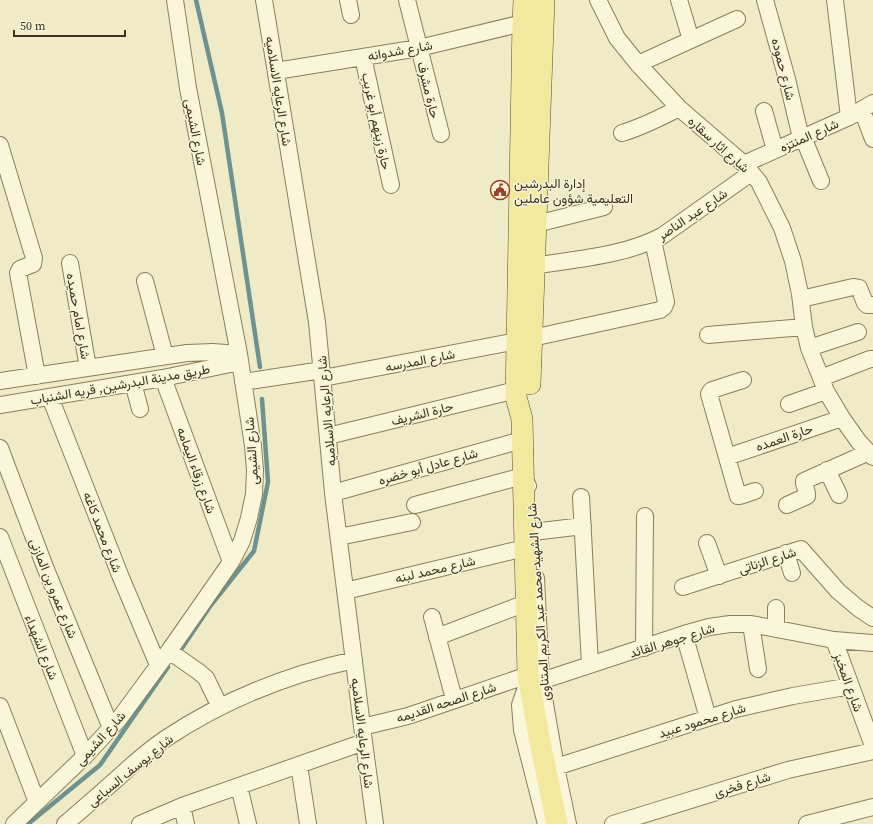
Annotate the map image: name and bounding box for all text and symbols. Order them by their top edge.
scale bar [14,12,125,38]
text: 50 m [20,18,46,34]
street label: شارع الرعايه الاسلاميه [260,35,296,147]
street label: شارع شدوانه [366,36,434,66]
street label: شارع حموده [767,36,799,102]
street label: حارة مشرف [413,60,444,121]
street label: حارة زينهم أبو غريب [358,71,395,171]
street label: شارع الشيمى [180,97,210,167]
street label: شارع اثار سقاره [684,112,753,177]
street label: شارع المنتزه [777,115,842,157]
place label: إدارة البدرشين التعليمية شؤون عاملين [514,175,633,207]
public building icon: إدارة البدرشين التعليمية شؤون عاملين [489,179,511,201]
street label: شارع عبد الناصر [653,185,731,245]
street label: شارع امام حميده [62,272,94,361]
street label: شارع المدرسه [384,345,457,377]
street label: شارع الرعايه الاسلاميه [313,355,341,467]
street label: طريق مدينة البدرشين, قريه الشنباب [29,360,211,409]
street label: حارة الشريف [389,397,455,429]
street label: شارع الشيمى [241,417,263,485]
street label: حارة العمده [753,420,815,455]
street label: شارع زرقاء اليمامه [172,425,220,516]
street label: شارع عادل أبو خضره [377,444,480,490]
street label: شارع محمد كاغه [78,489,126,575]
street label: شارع الشهيد محمد عبد الكريم المتناوى [523,502,555,701]
street label: شارع عمرو بن المازنى [25,536,81,641]
street label: شارع الزناتى [736,543,798,579]
street label: شارع محمد لبنه [393,552,477,588]
street label: شارع الشهداء [20,612,62,683]
street label: شارع جوهر القائد [627,619,717,662]
street label: شارع المخبز [829,649,867,714]
street label: شارع الرعايه الاسلاميه [346,677,378,789]
street label: شارع الصحه القديمه [394,678,499,728]
street label: شارع محمود عبيد [656,699,748,743]
street label: شارع الشيمى [71,707,130,770]
street label: شارع يوسف السباعى [84,730,177,811]
street label: شارع فخرى [712,768,773,802]

